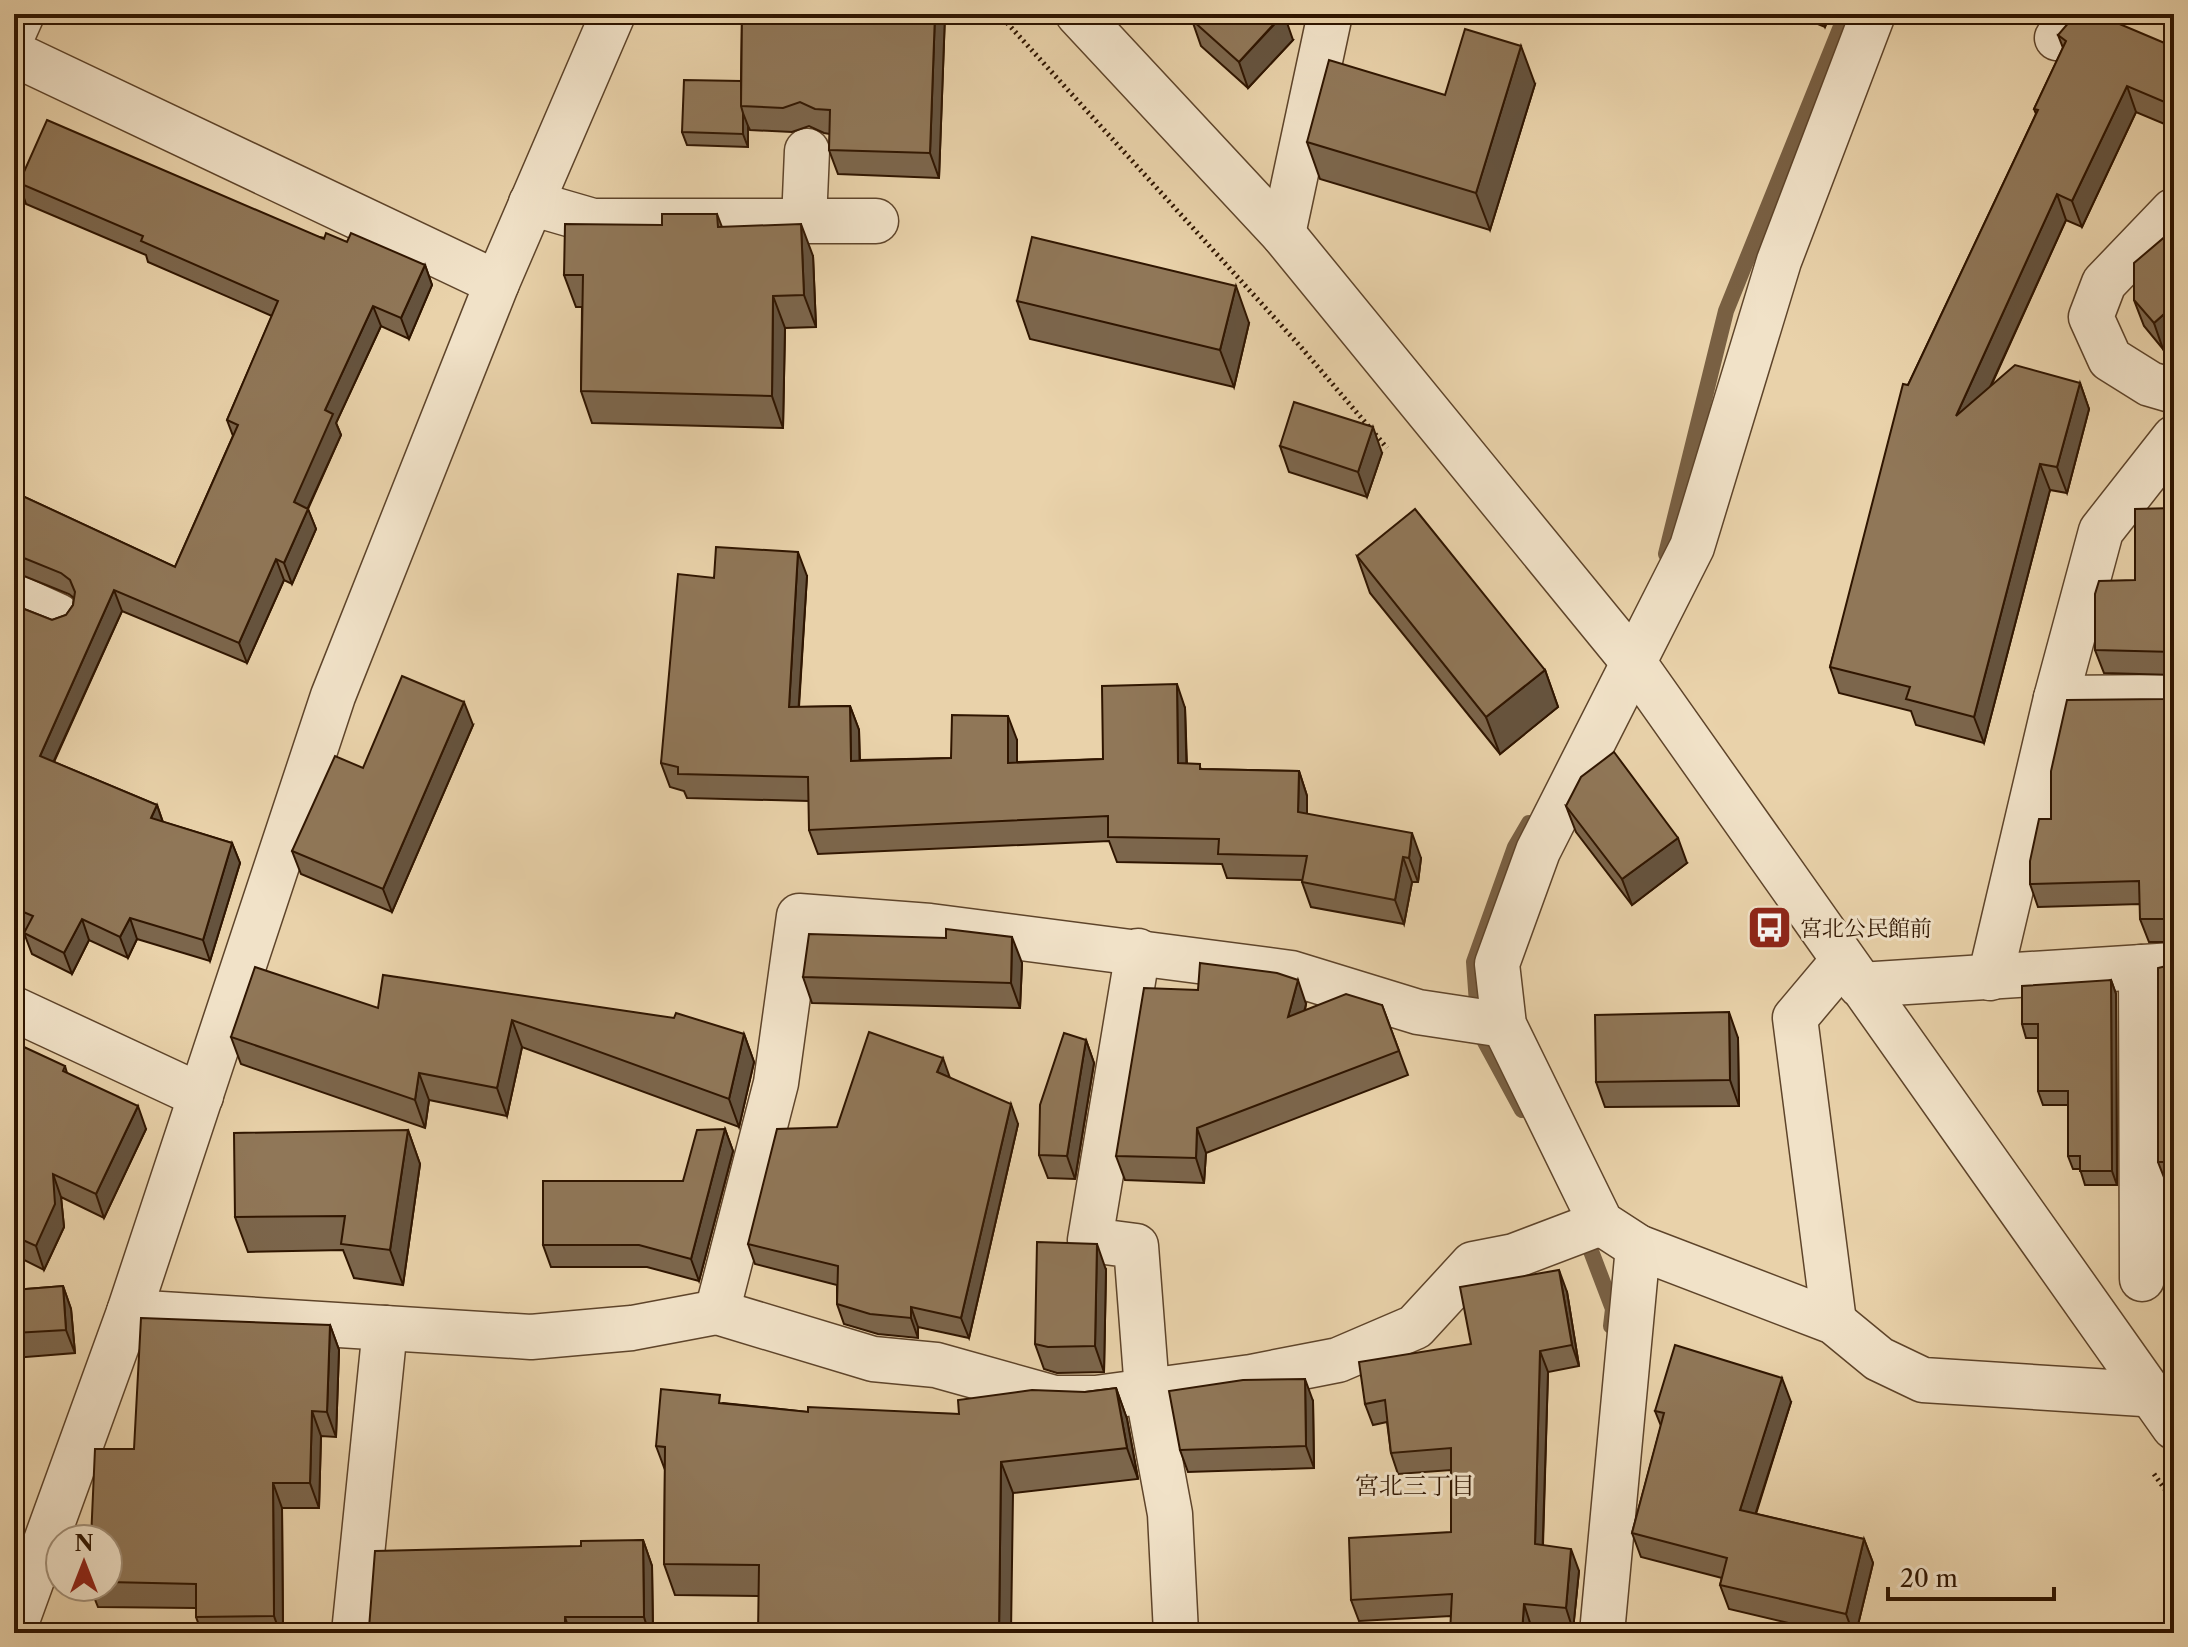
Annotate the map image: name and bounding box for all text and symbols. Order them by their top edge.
bus stop icon: 宮北公民館前 [1745,904,1793,952]
place label: 宮北公民館前 [1800,915,1932,942]
district label: 宮北三丁目 [1355,1471,1475,1500]
north arrow [44,1523,124,1603]
text: N [74,1530,94,1557]
scale bar [1888,1551,2054,1601]
text: 20 m [1900,1564,1958,1593]

